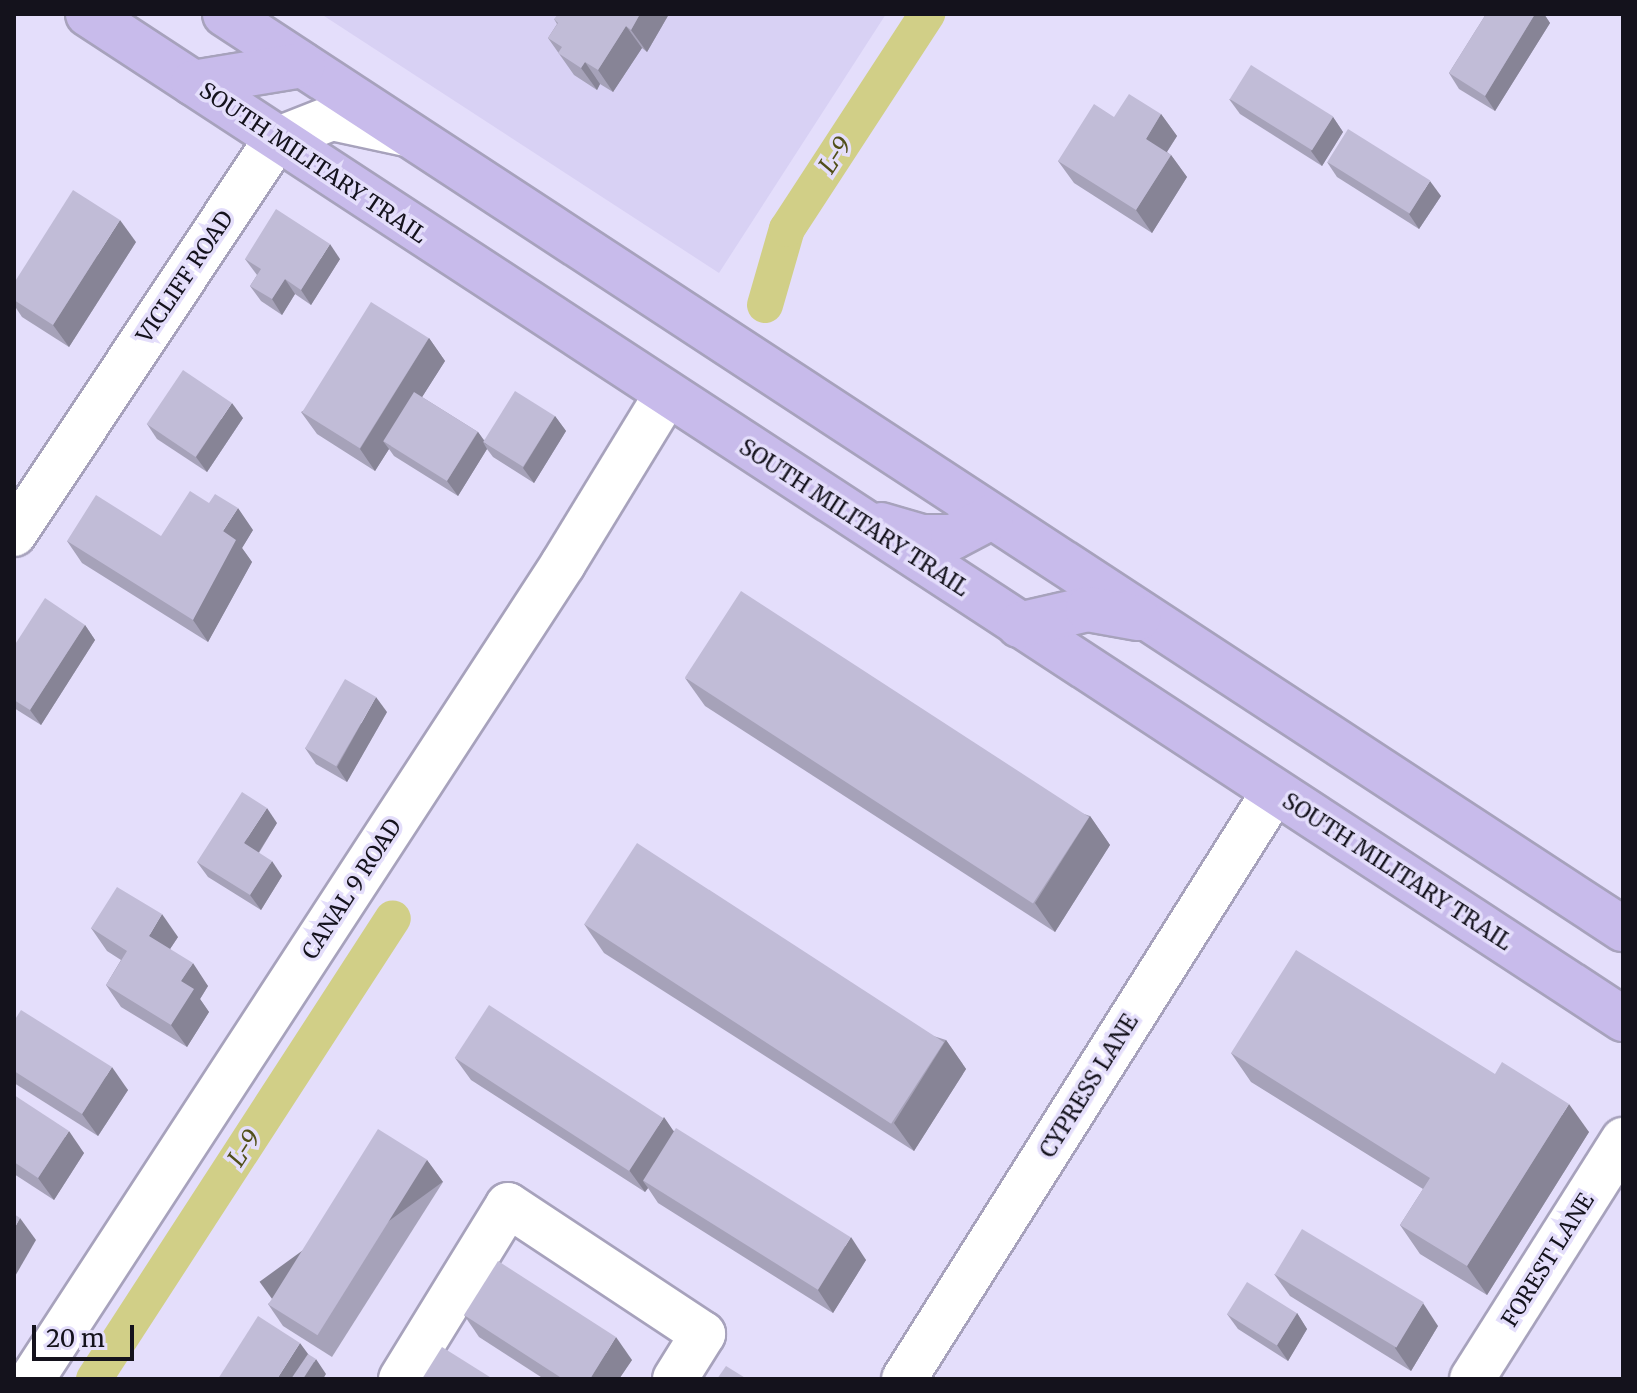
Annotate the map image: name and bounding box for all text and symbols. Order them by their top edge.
street label: SOUTH MILITARY TRAIL [194,77,432,249]
water label: L-9 [813,131,857,179]
street label: VICLIFF ROAD [131,206,239,348]
street label: SOUTH MILITARY TRAIL [734,434,974,602]
street label: SOUTH MILITARY TRAIL [1277,788,1517,956]
street label: CANAL 9 ROAD [297,814,407,964]
street label: CYPRESS LANE [1034,1009,1144,1163]
water label: L-9 [222,1124,266,1172]
street label: FOREST LANE [1496,1188,1600,1332]
scale bar [36,1309,138,1359]
text: 20 m [46,1323,105,1354]

